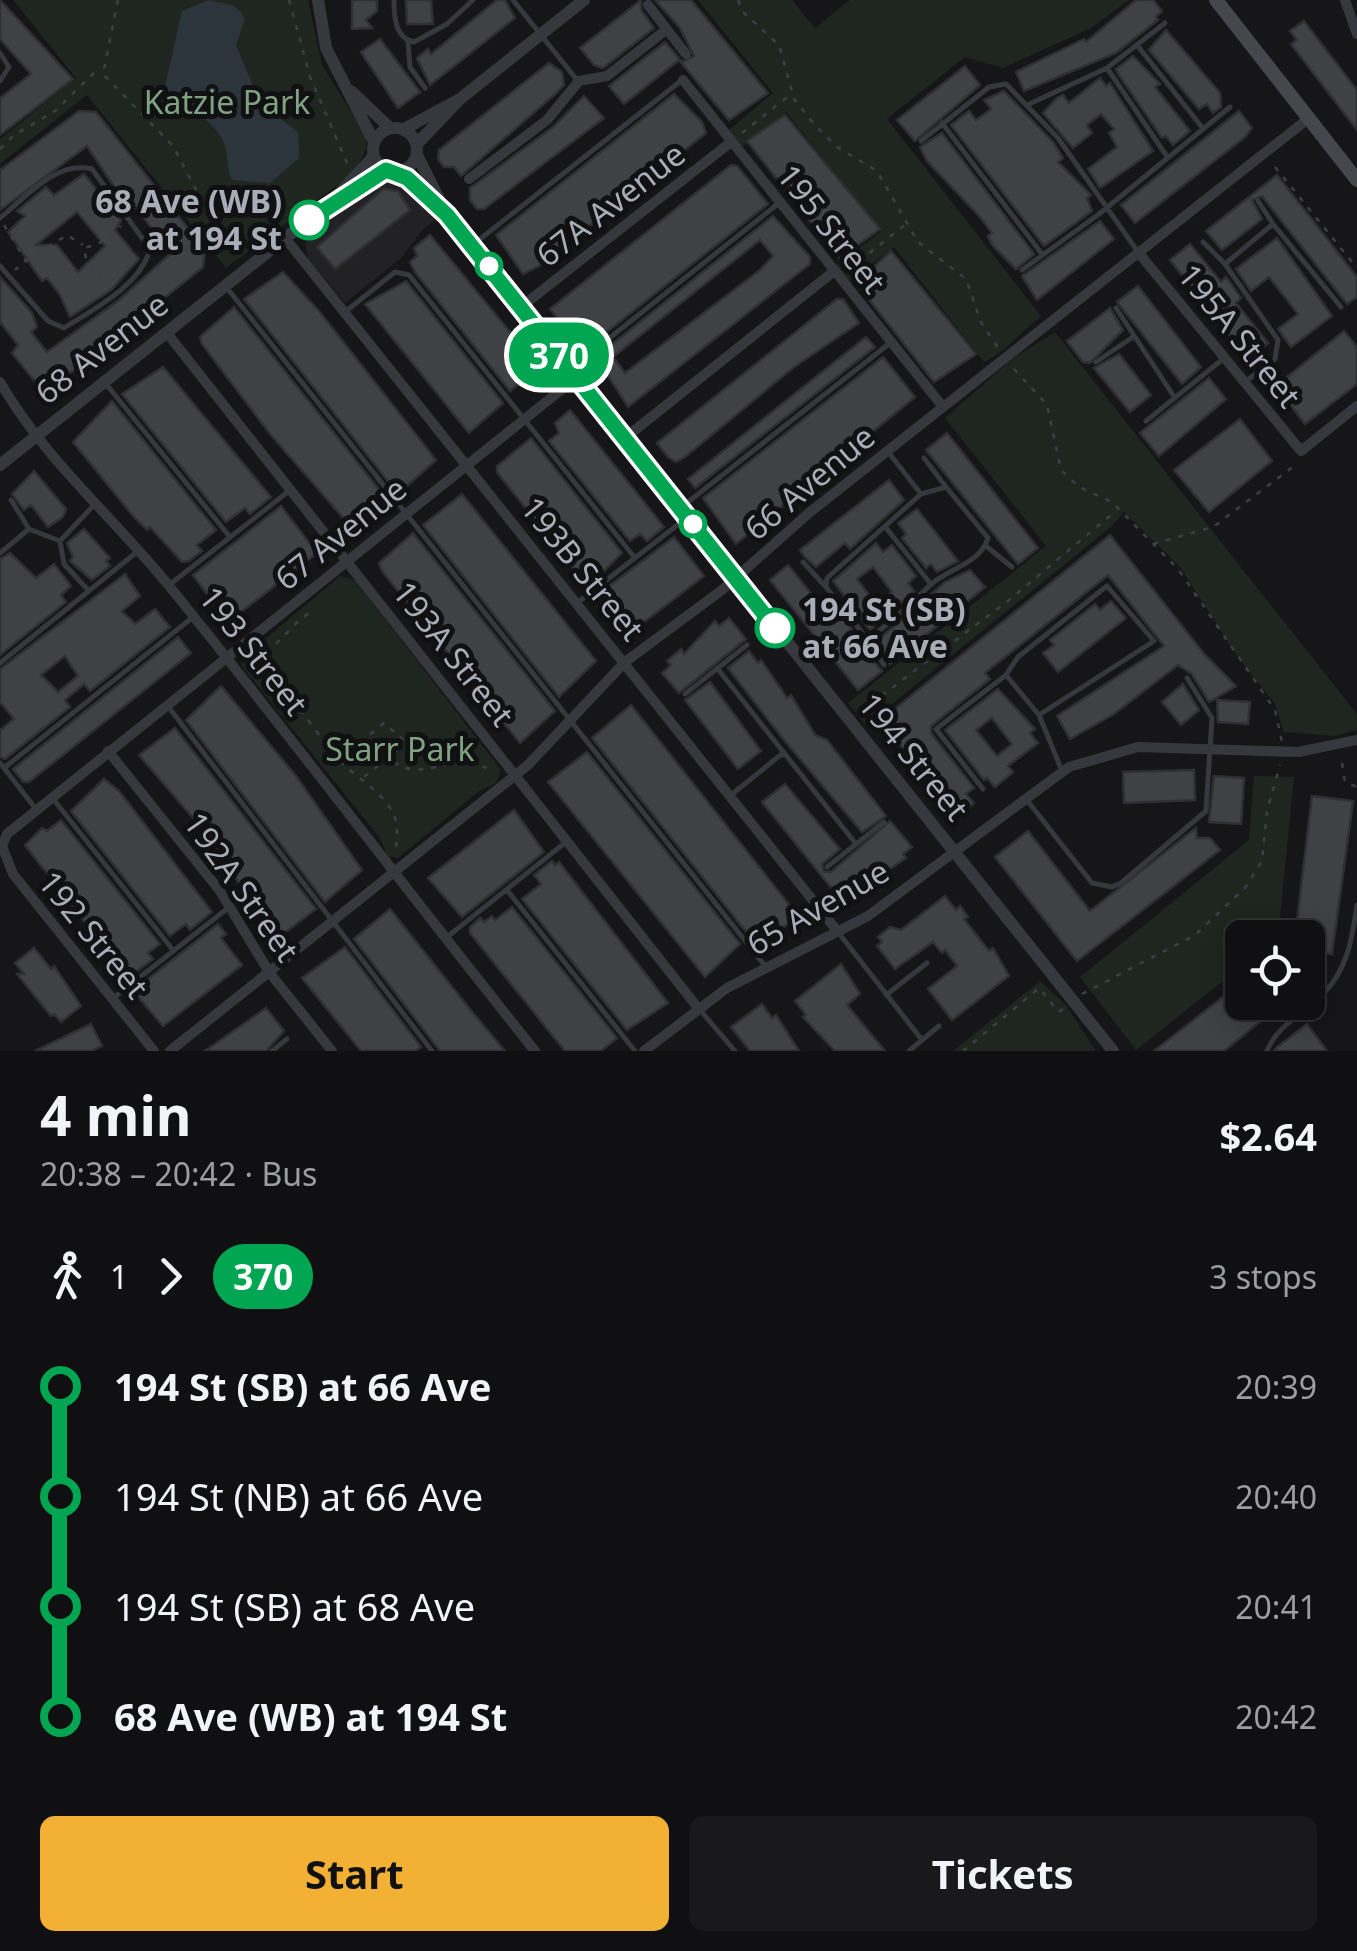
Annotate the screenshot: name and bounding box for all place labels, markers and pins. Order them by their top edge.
place label: 68 Ave (WB) at 194 St [95,179,282,259]
marker: 68 Ave (WB) at 194 St [290,201,328,239]
unlabelled marker [476,253,502,279]
unlabelled marker [680,511,706,537]
place label: 194 St (SB) at 66 Ave [802,587,966,667]
marker: 194 St (SB) at 66 Ave [756,609,794,647]

